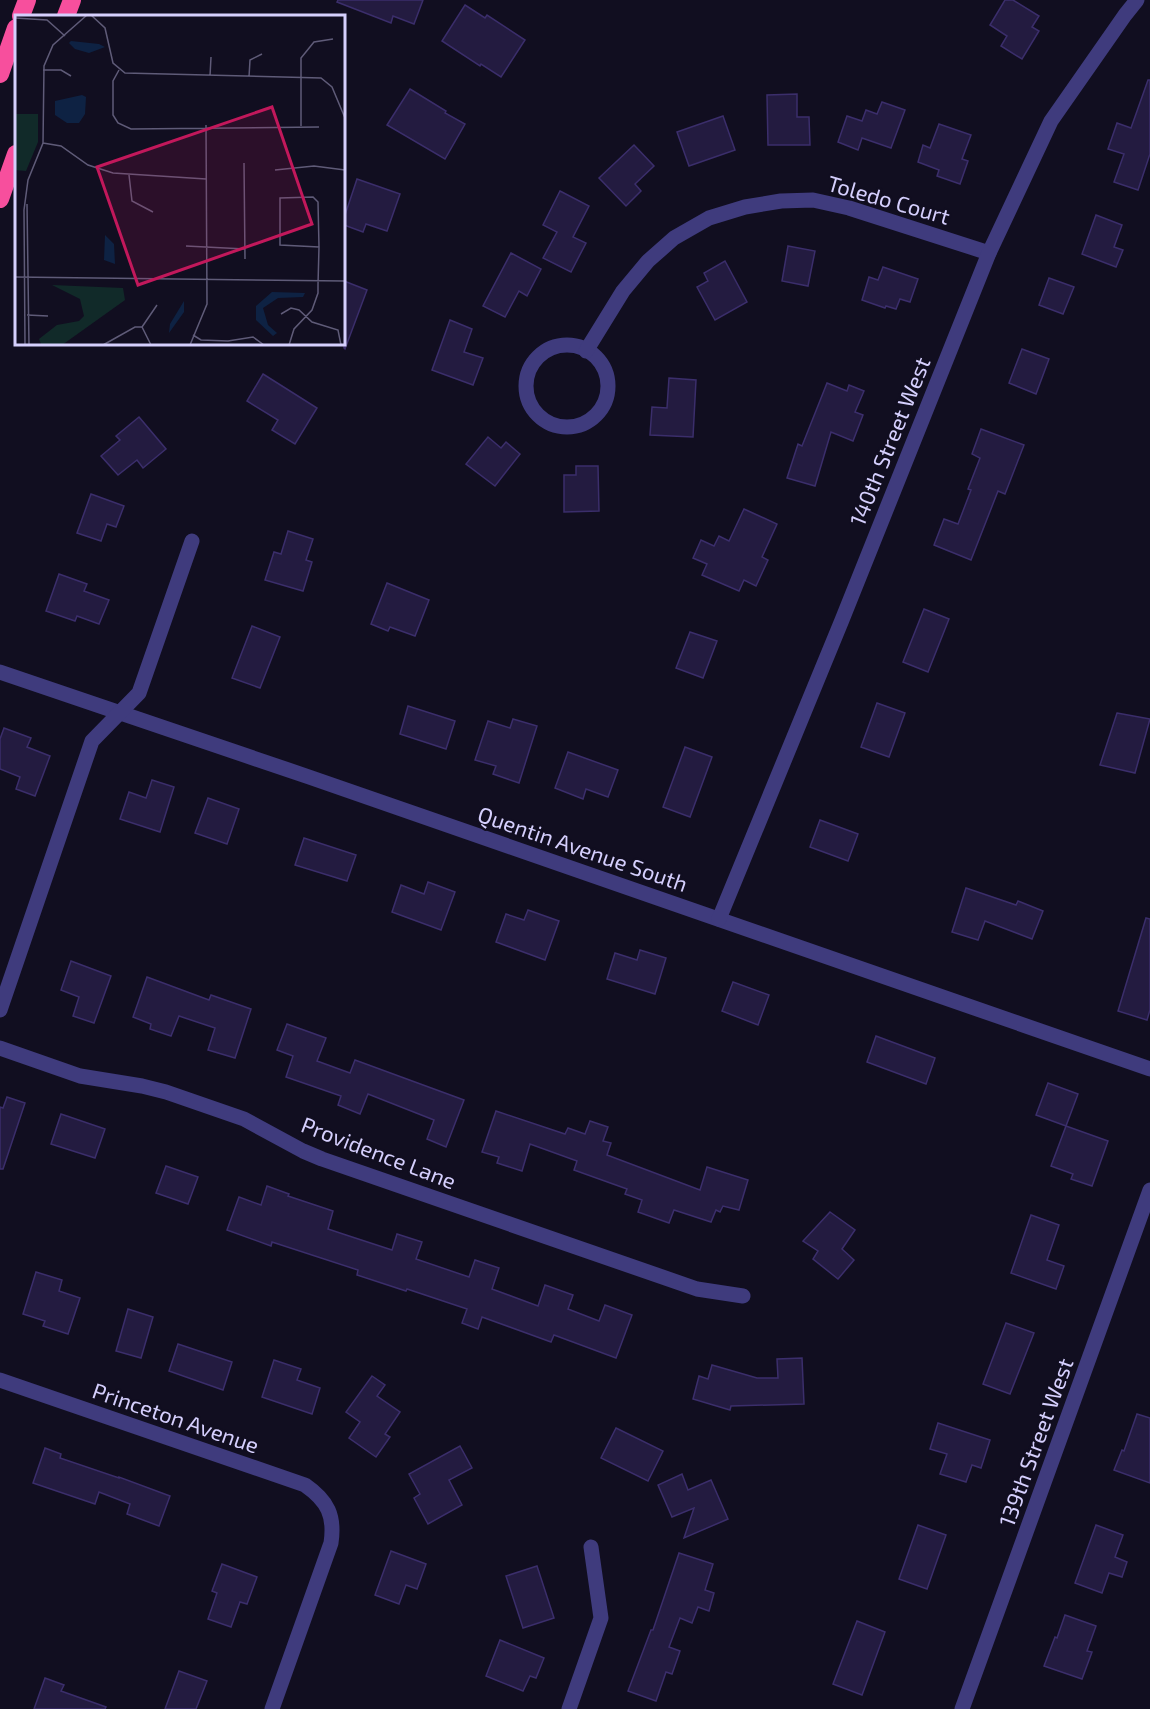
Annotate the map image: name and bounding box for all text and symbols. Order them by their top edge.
inset map [15,15,345,345]
street label: Toledo Court [825,169,953,229]
street label: 140th Street West [843,353,935,529]
street label: Quentin Avenue South [474,800,691,897]
street label: Providence Lane [298,1111,460,1193]
street label: 139th Street West [992,1354,1078,1530]
street label: Princeton Avenue [89,1376,263,1458]

